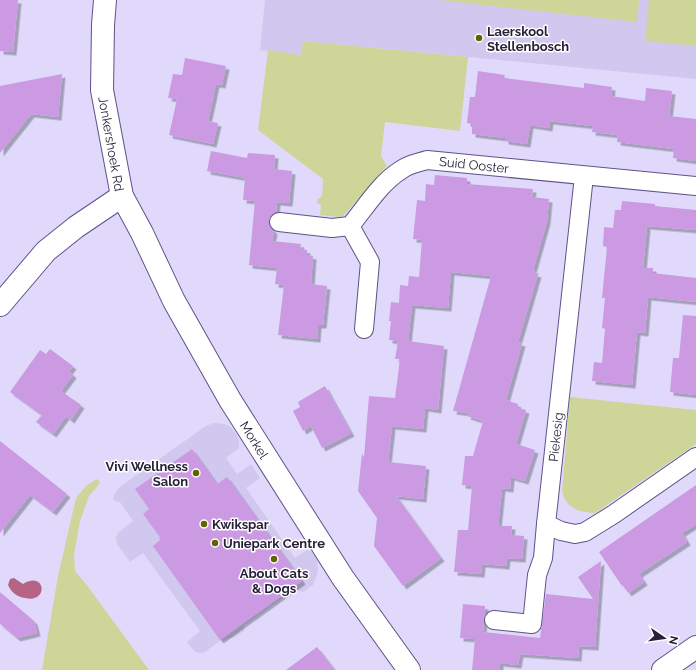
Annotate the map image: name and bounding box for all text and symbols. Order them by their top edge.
place label: Laerskool Stellenbosch [487,24,569,54]
marker: Laerskool Stellenbosch [474,33,484,43]
street label: Jonkershoek Rd [95,95,127,193]
street label: Suid Ooster [438,154,510,176]
street label: Piekesig [546,411,566,463]
street label: Morkel [237,419,272,462]
place label: Vivi Wellness Salon [105,459,189,489]
marker: Vivi Wellness Salon [191,468,201,478]
place label: Kwikspar [212,517,269,532]
marker: Kwikspar [199,519,209,529]
place label: Uniepark Centre [223,536,325,551]
marker: Uniepark Centre [210,538,220,548]
marker: About Cats & Dogs [269,554,279,564]
place label: About Cats & Dogs [240,566,309,596]
north arrow [644,618,684,658]
text: N [666,635,681,646]

